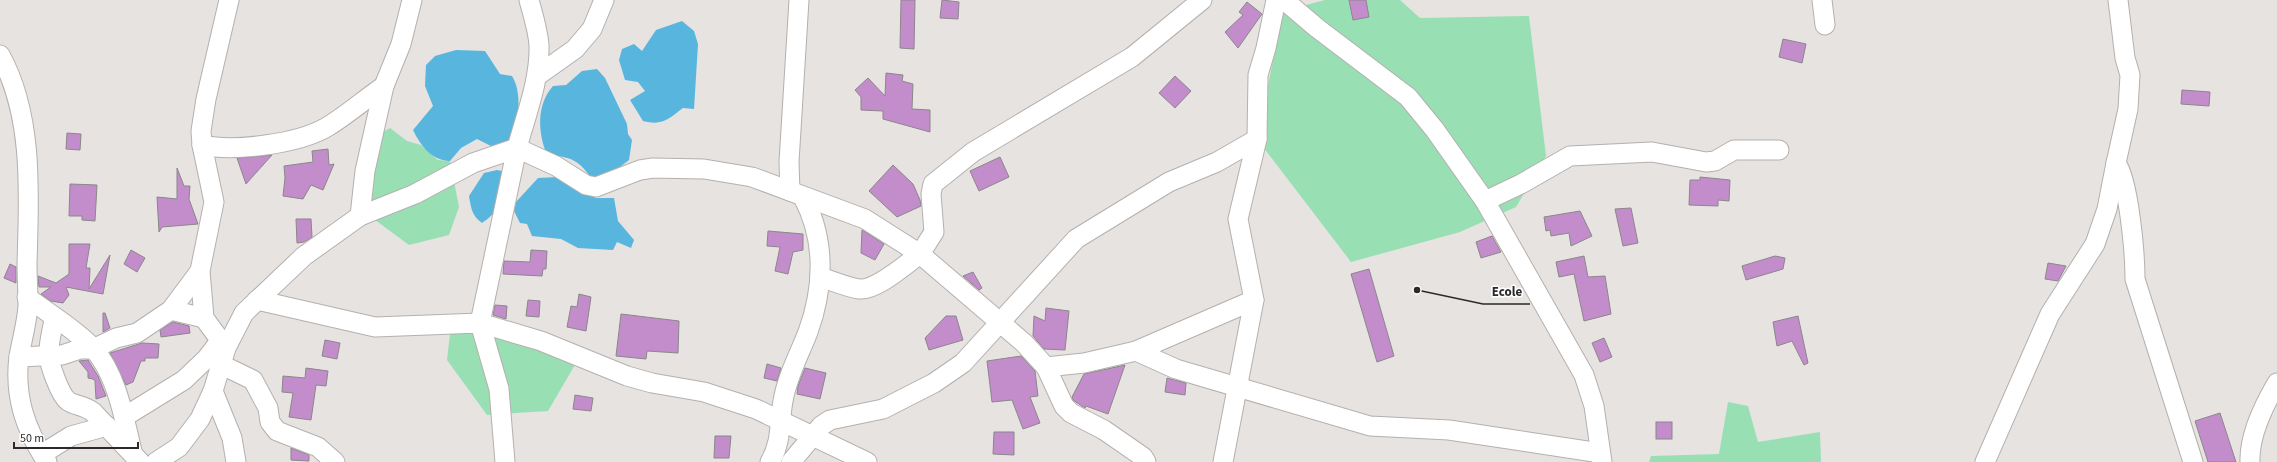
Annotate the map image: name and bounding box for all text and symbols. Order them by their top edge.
callout: Ecole [1483,279,1530,304]
text: Ecole [1492,283,1522,301]
scale bar [14,424,138,450]
text: 50 m [20,430,44,447]

